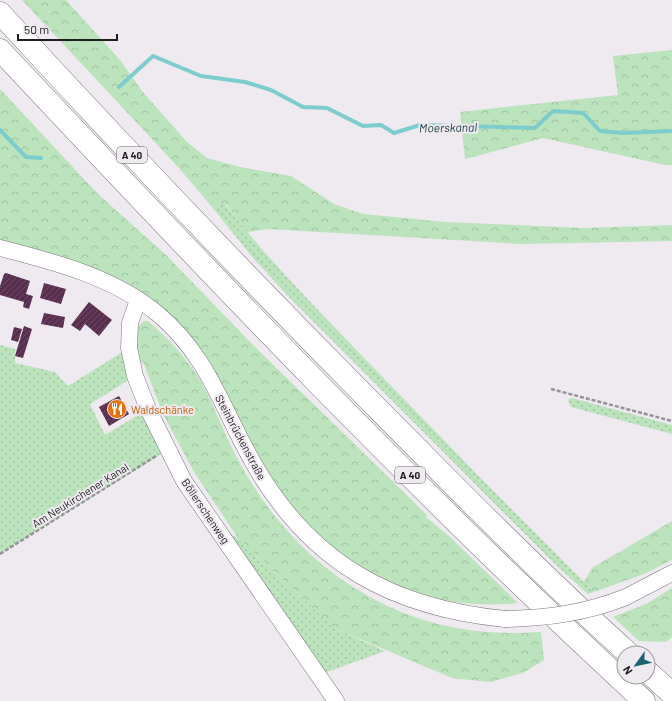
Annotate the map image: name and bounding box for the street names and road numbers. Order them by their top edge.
road number: A 40 [117,147,147,163]
street label: Steinbrückenstraße [213,392,269,482]
street label: Am Neukirchener Kanal [29,460,131,530]
road number: A 40 [395,467,425,483]
street label: Böllerschenweg [179,476,233,546]

